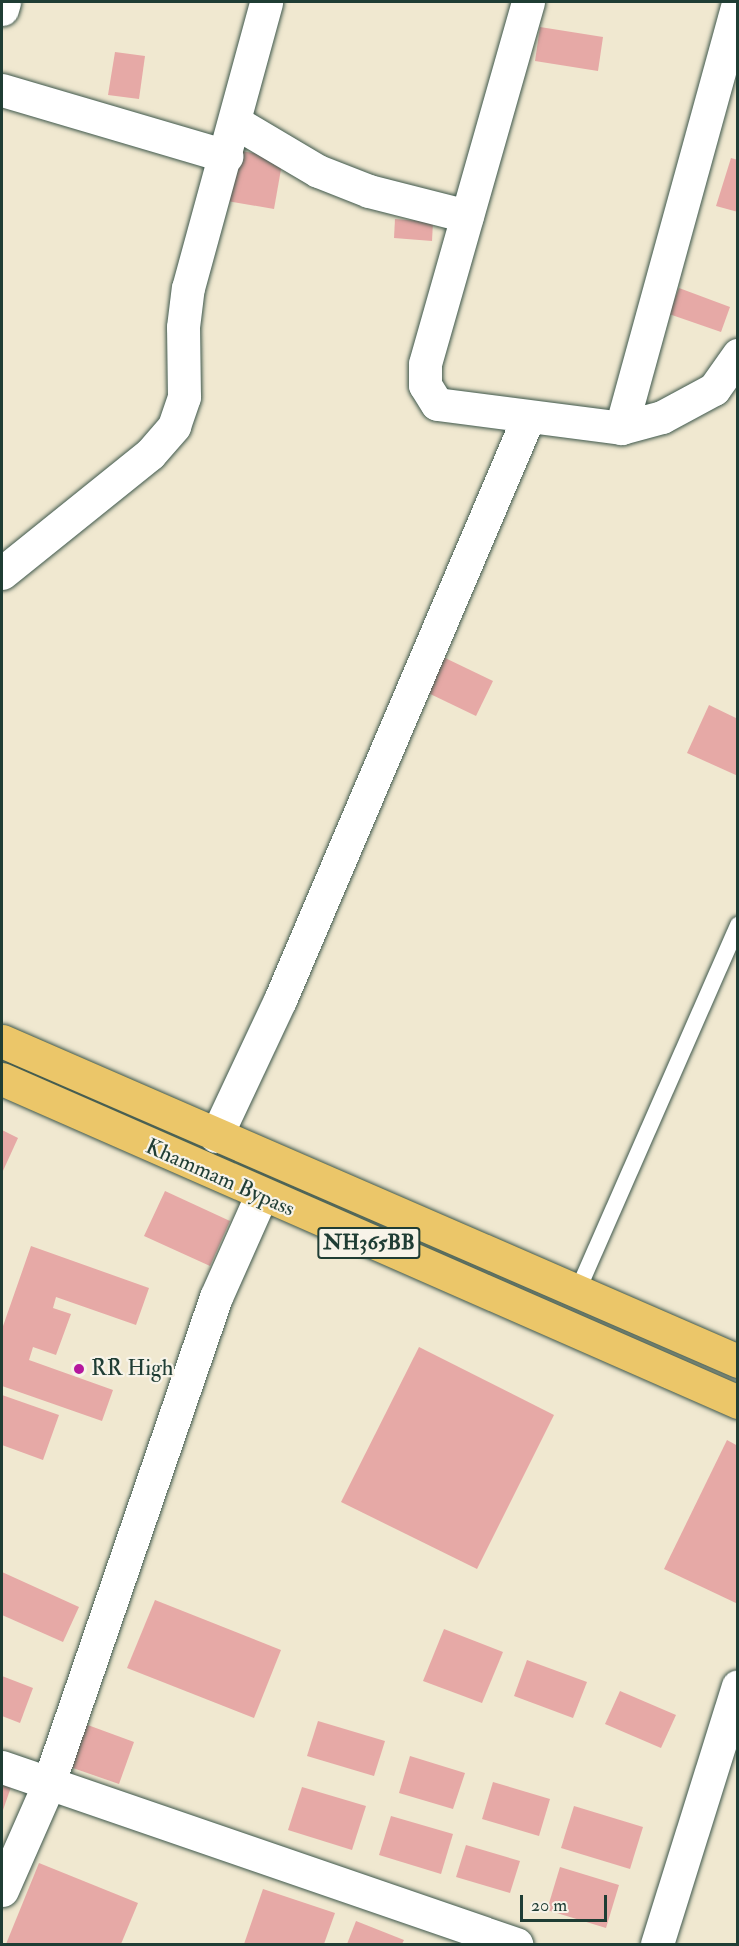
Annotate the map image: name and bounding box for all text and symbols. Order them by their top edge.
street label: Khammam Bypass [142,1133,298,1223]
road number: NH365BB [316,1225,422,1261]
place label: RR High [91,1356,173,1382]
marker: RR High [72,1362,86,1376]
scale bar [523,1883,610,1921]
text: 20 m [531,1894,567,1917]

